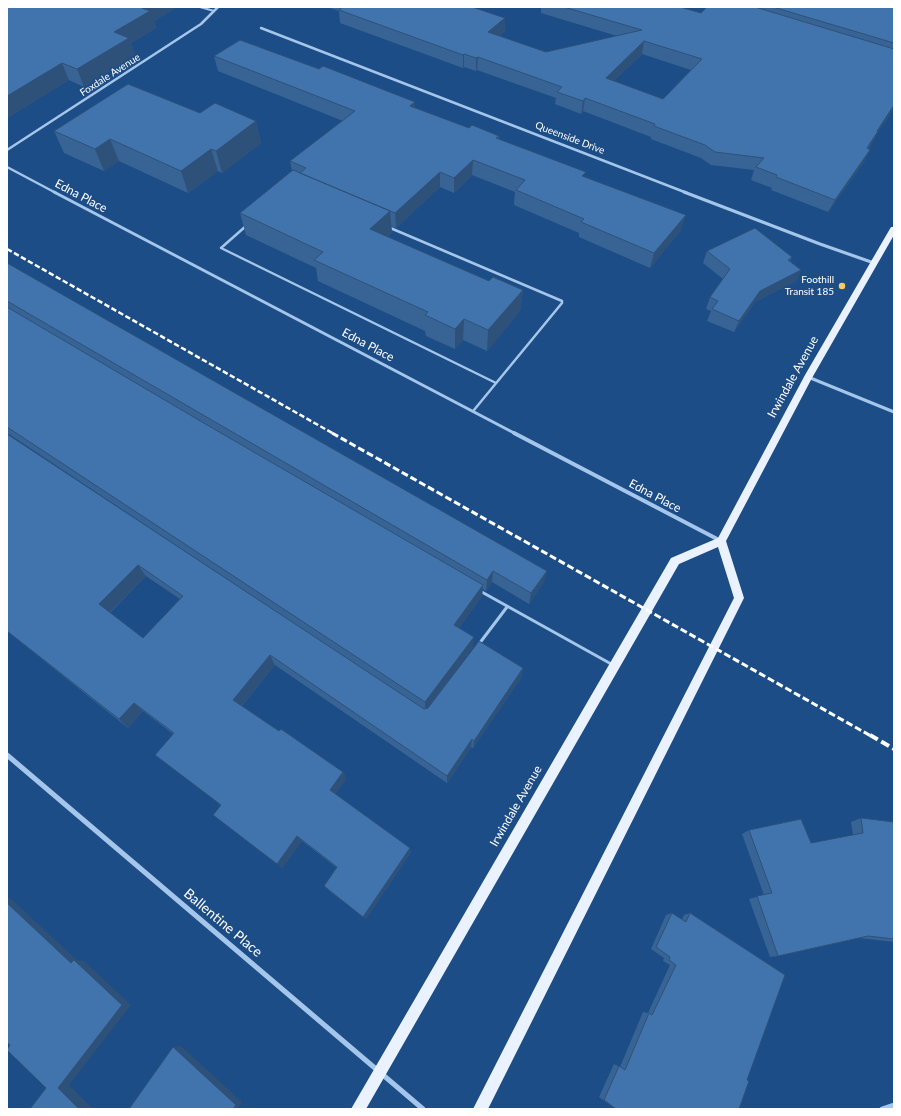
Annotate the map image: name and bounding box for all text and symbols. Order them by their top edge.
street label: Foxdale Avenue [78,51,142,99]
street label: Queenside Drive [533,119,607,157]
street label: Edna Place [52,176,110,216]
place label: Foothill Transit 185 [785,274,834,298]
marker: Foothill Transit 185 [837,281,847,291]
street label: Edna Place [339,325,397,365]
street label: Irwindale Avenue [765,334,821,420]
street label: Edna Place [626,476,684,516]
street label: Irwindale Avenue [487,763,545,849]
street label: Ballentine Place [180,885,266,961]

